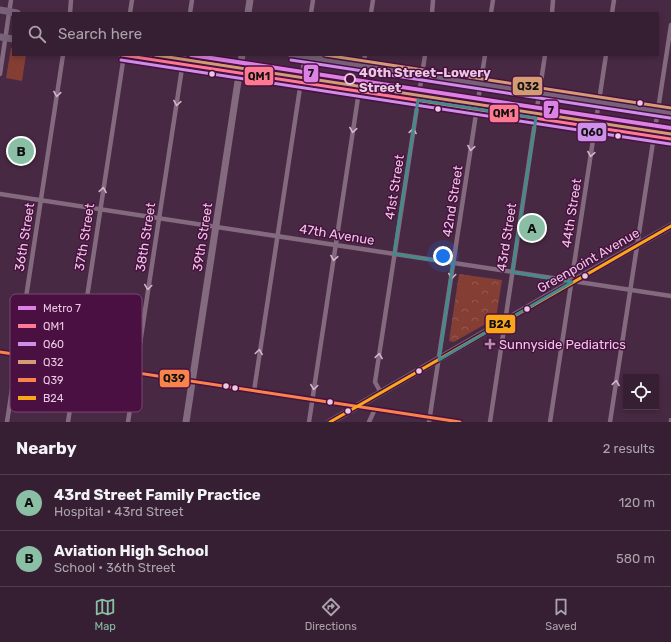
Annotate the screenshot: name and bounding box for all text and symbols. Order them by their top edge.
search box [12,12,659,56]
icon: search [26,23,48,45]
text: Search here [58,25,142,43]
line badge: 7 [303,64,319,83]
place label: 40th Street–Lowery Street [359,65,491,95]
line badge: QM1 [244,66,274,86]
text: 7 [308,67,315,80]
unlabelled marker [207,69,217,79]
text: QM1 [248,70,270,83]
marker: 40th Street–Lowery Street [344,73,356,85]
line badge: Q32 [512,76,543,96]
text: Q32 [517,80,539,93]
one-way arrow [53,90,62,97]
unlabelled marker [635,98,645,108]
one-way arrow [173,100,182,106]
line badge: 7 [543,100,559,119]
unlabelled marker [433,104,443,114]
line badge: QM1 [489,104,519,123]
text: 7 [548,104,555,117]
text: QM1 [493,107,515,120]
line badge: Q60 [577,122,607,142]
text: Q60 [581,126,603,139]
one-way arrow [349,127,358,133]
one-way arrow [408,128,417,134]
unlabelled marker [613,131,623,141]
pin: B [8,136,34,166]
one-way arrow [467,145,476,151]
one-way arrow [587,151,596,157]
street label: 41st Street [382,153,407,221]
street label: 42nd Street [439,164,466,238]
street label: 44th Street [559,177,584,249]
one-way arrow [98,187,107,193]
street label: 38th Street [133,201,158,273]
street label: 36th Street [12,202,37,273]
street label: 37th Street [72,202,97,272]
street label: 39th Street [190,202,215,272]
street label: 43rd Street [494,202,519,272]
pin: A [519,213,545,243]
street label: 47th Avenue [298,221,376,248]
street label: Greenpoint Avenue [534,225,642,296]
your location [433,246,453,266]
one-way arrow [330,255,338,261]
unlabelled marker [580,271,590,281]
one-way arrow [448,273,457,279]
one-way arrow [144,283,153,290]
legend [10,294,142,412]
text: Metro 7 [43,302,81,315]
unlabelled marker [522,304,532,314]
line badge: B24 [485,314,516,334]
text: B24 [489,318,512,331]
text: QM1 [43,320,64,333]
place label: Sunnyside Pediatrics [499,337,626,352]
text: Q60 [43,338,64,351]
marker: Sunnyside Pediatrics [484,338,496,350]
one-way arrow [254,349,263,355]
one-way arrow [374,353,383,359]
text: Q32 [43,356,64,369]
unlabelled marker [414,366,424,376]
line badge: Q39 [159,369,190,388]
text: Q39 [163,372,185,385]
text: Q39 [43,374,64,387]
map controls [623,374,659,410]
button: locate [623,374,659,410]
one-way arrow [611,380,620,387]
unlabelled marker [221,381,231,391]
unlabelled marker [230,383,240,393]
one-way arrow [310,384,319,390]
text: B24 [43,392,64,405]
unlabelled marker [325,397,335,407]
unlabelled marker [343,406,353,416]
text: Nearby [16,438,77,458]
text: 2 results [603,441,655,456]
text: 43rd Street Family Practice [54,486,261,504]
text: A [24,495,34,510]
text: 120 m [619,495,655,510]
text: Hospital · 43rd Street [54,504,184,519]
text: Aviation High School [54,542,209,560]
text: B [24,551,34,566]
text: 580 m [616,551,655,566]
text: School · 36th Street [54,560,175,575]
tab: Map [94,596,116,633]
tab: Directions [305,596,357,633]
tab: Saved [545,596,577,633]

